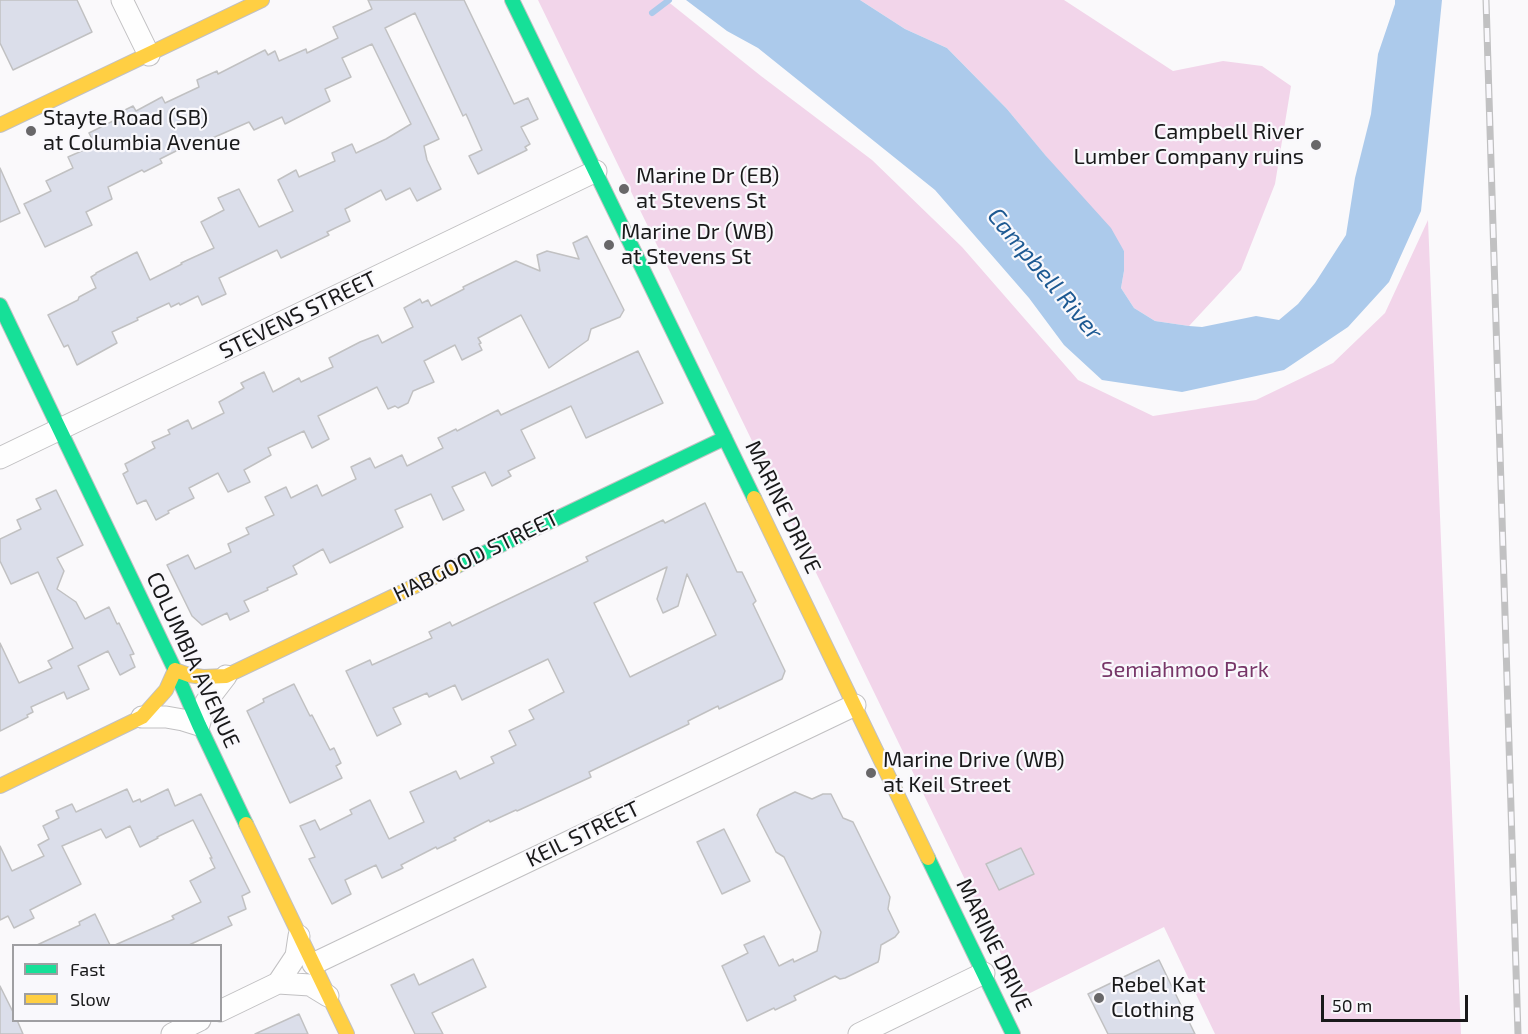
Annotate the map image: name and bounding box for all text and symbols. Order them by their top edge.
place label: Stayte Road (SB) at Columbia Avenue [43,105,240,156]
place label: Campbell River Lumber Company ruins [1074,119,1304,170]
marker: Stayte Road (SB) at Columbia Avenue [24,124,38,138]
marker: Campbell River Lumber Company ruins [1309,138,1323,152]
place label: Marine Dr (EB) at Stevens St [636,163,779,214]
marker: Marine Dr (EB) at Stevens St [617,182,631,196]
water label: Campbell River [981,202,1109,346]
place label: Marine Dr (WB) at Stevens St [621,219,774,270]
marker: Marine Dr (WB) at Stevens St [602,238,616,252]
street label: STEVENS STREET [215,265,381,365]
street label: MARINE DRIVE [739,436,827,578]
street label: HABGOOD STREET [389,504,563,608]
street label: COLUMBIA AVENUE [141,568,245,752]
park label: Semiahmoo Park [1101,657,1269,683]
place label: Marine Drive (WB) at Keil Street [883,747,1065,798]
marker: Marine Drive (WB) at Keil Street [864,766,878,780]
street label: KEIL STREET [522,795,644,873]
street label: MARINE DRIVE [950,874,1038,1016]
legend [12,944,222,1022]
text: Fast [70,958,105,980]
place label: Rebel Kat Clothing [1111,972,1206,1023]
scale bar [1324,983,1471,1021]
text: Slow [70,988,110,1010]
marker: Rebel Kat Clothing [1092,991,1106,1005]
text: 50 m [1332,994,1372,1016]

